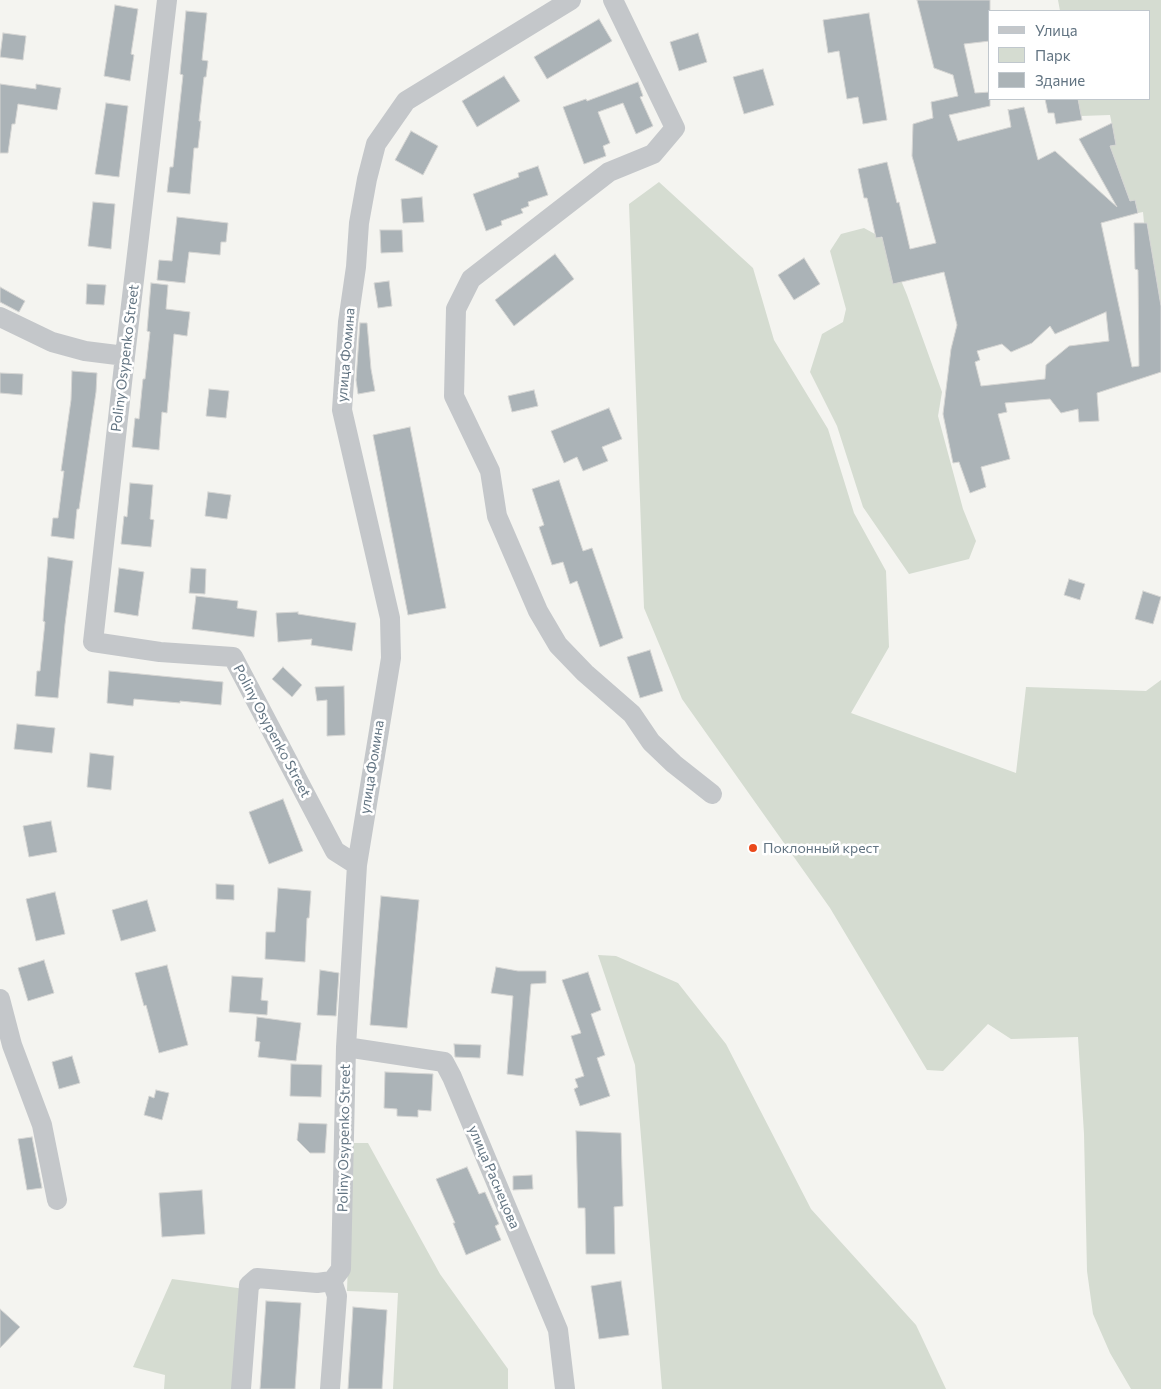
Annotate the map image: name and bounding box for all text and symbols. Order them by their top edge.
legend [988,10,1151,100]
text: Улица [1035,21,1077,39]
text: Парк [1035,46,1071,64]
text: Здание [1035,71,1085,89]
street label: Poliny Osypenko Street [108,283,142,433]
street label: улица Фомина [334,307,358,403]
street label: Poliny Osypenko Street [230,662,314,800]
street label: улица Фомина [356,719,388,815]
place label: Поклонный крест [763,840,879,856]
marker: Поклонный крест [747,842,759,854]
street label: Poliny Osypenko Street [334,1064,354,1212]
street label: улица Раснецова [465,1123,523,1231]

